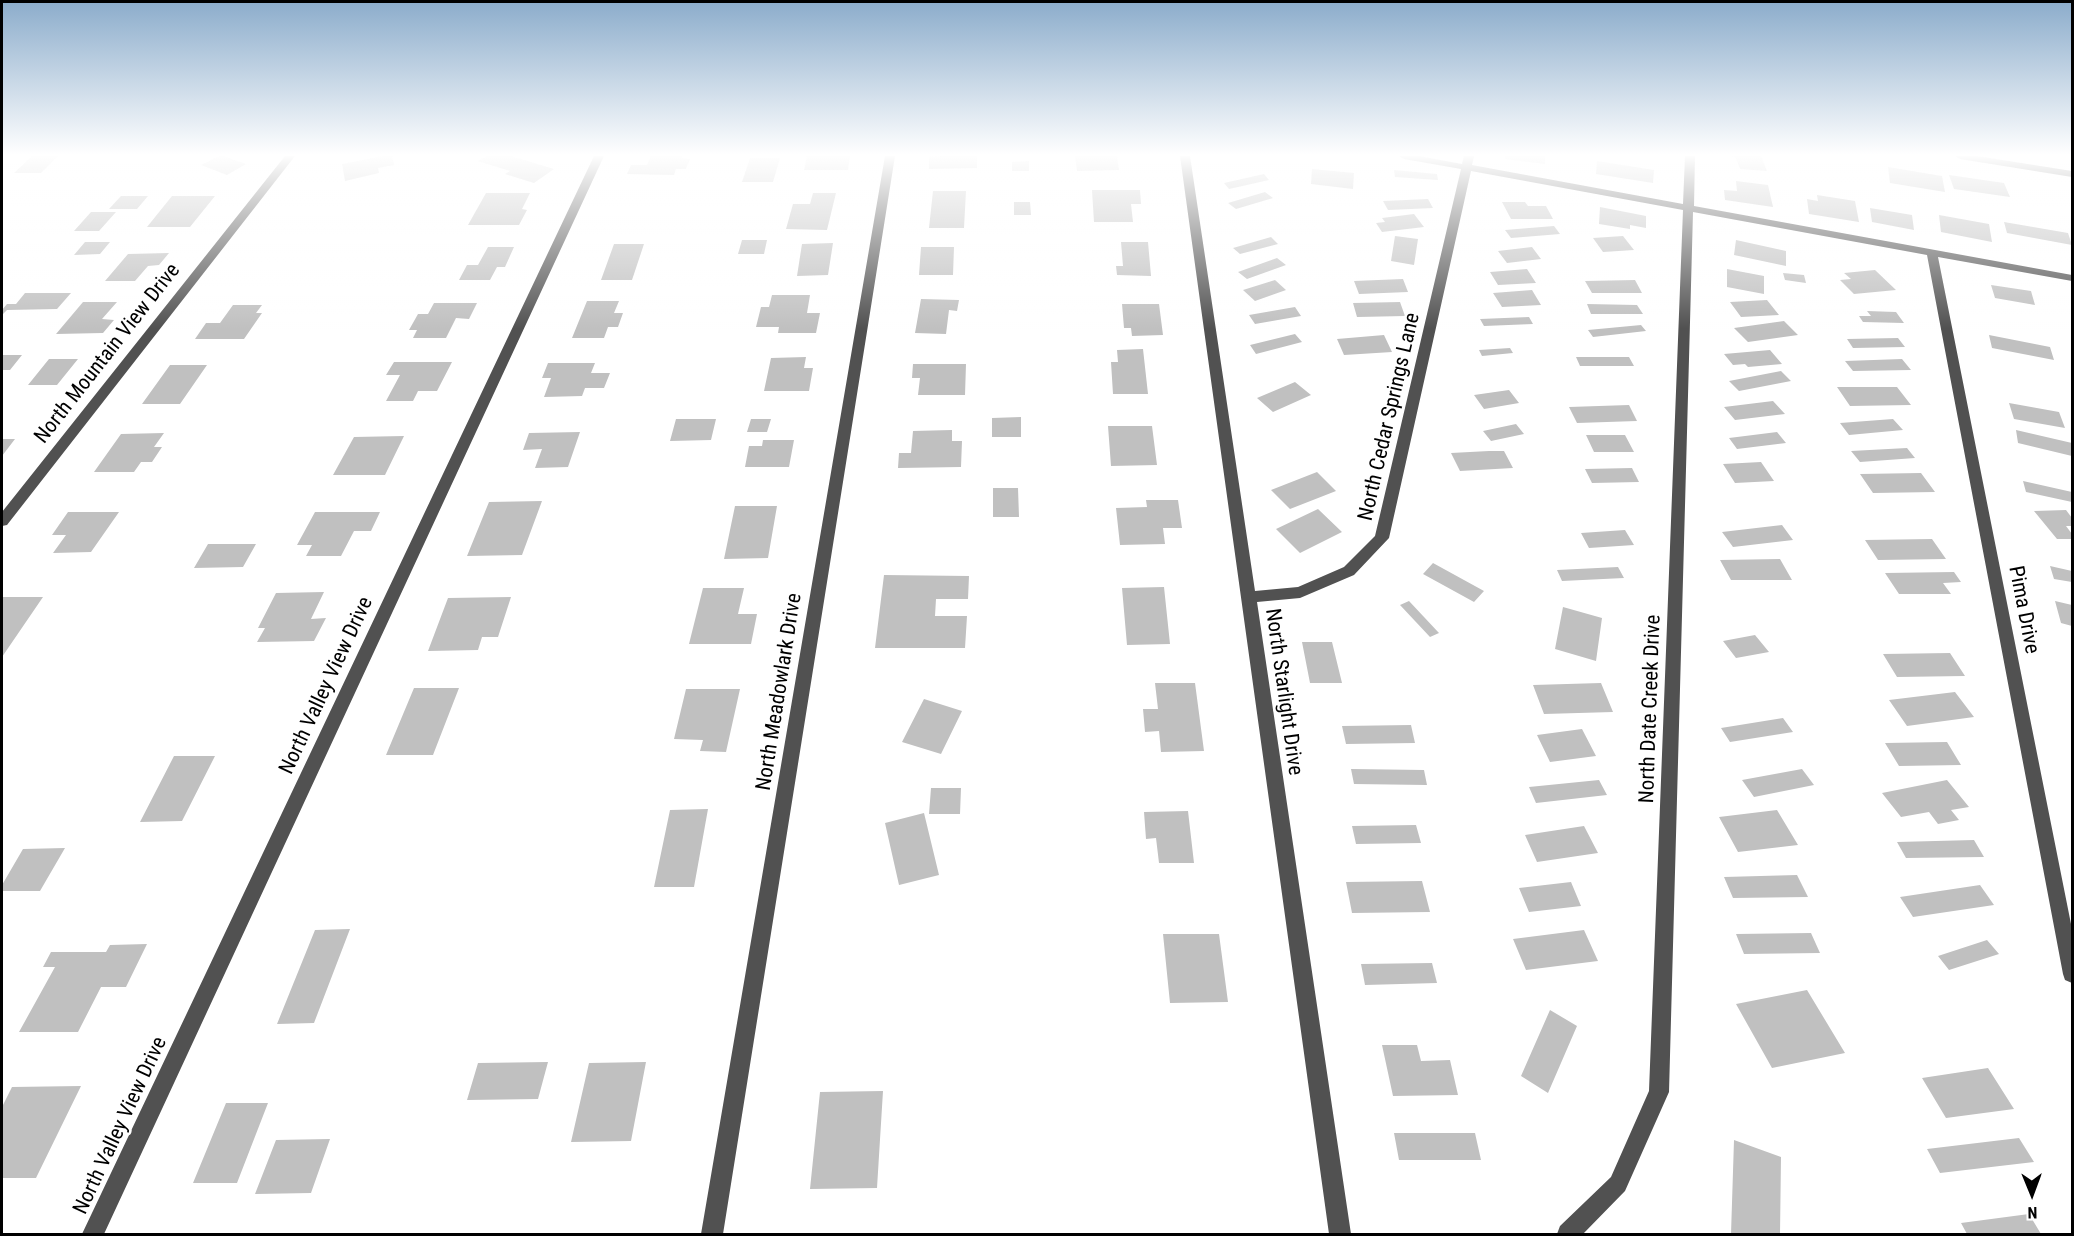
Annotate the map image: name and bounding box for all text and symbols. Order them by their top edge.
street label: North Mountain View Drive [30,259,186,449]
street label: North Cedar Springs Lane [1354,311,1426,523]
street label: Pima Drive [2002,564,2044,656]
street label: North Meadowlark Drive [752,592,808,792]
street label: North Valley View Drive [275,593,379,779]
street label: North Starlight Drive [1259,607,1307,777]
street label: North Date Creek Drive [1635,614,1667,804]
street label: North Valley View Drive [69,1033,173,1219]
north arrow [2002,1164,2062,1224]
text: N [2027,1203,2037,1222]

